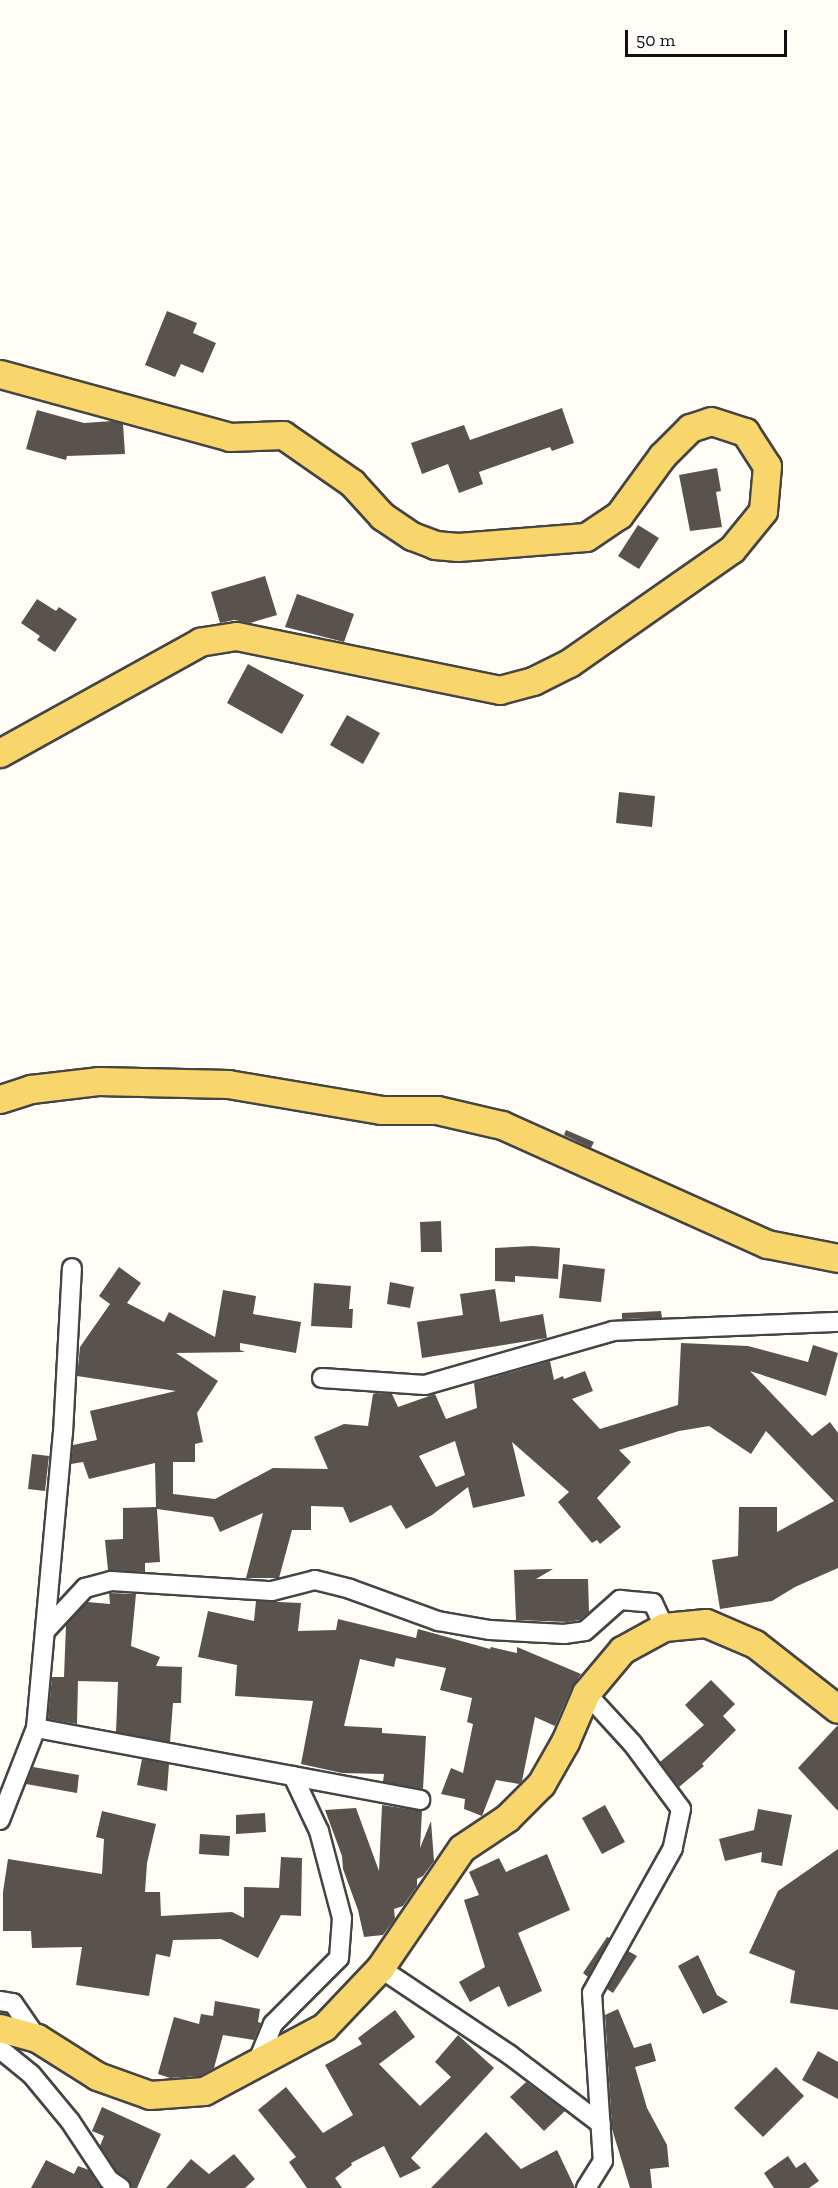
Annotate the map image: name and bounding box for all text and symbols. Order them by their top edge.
scale bar [628,18,790,56]
text: 50 m [636,29,675,51]

